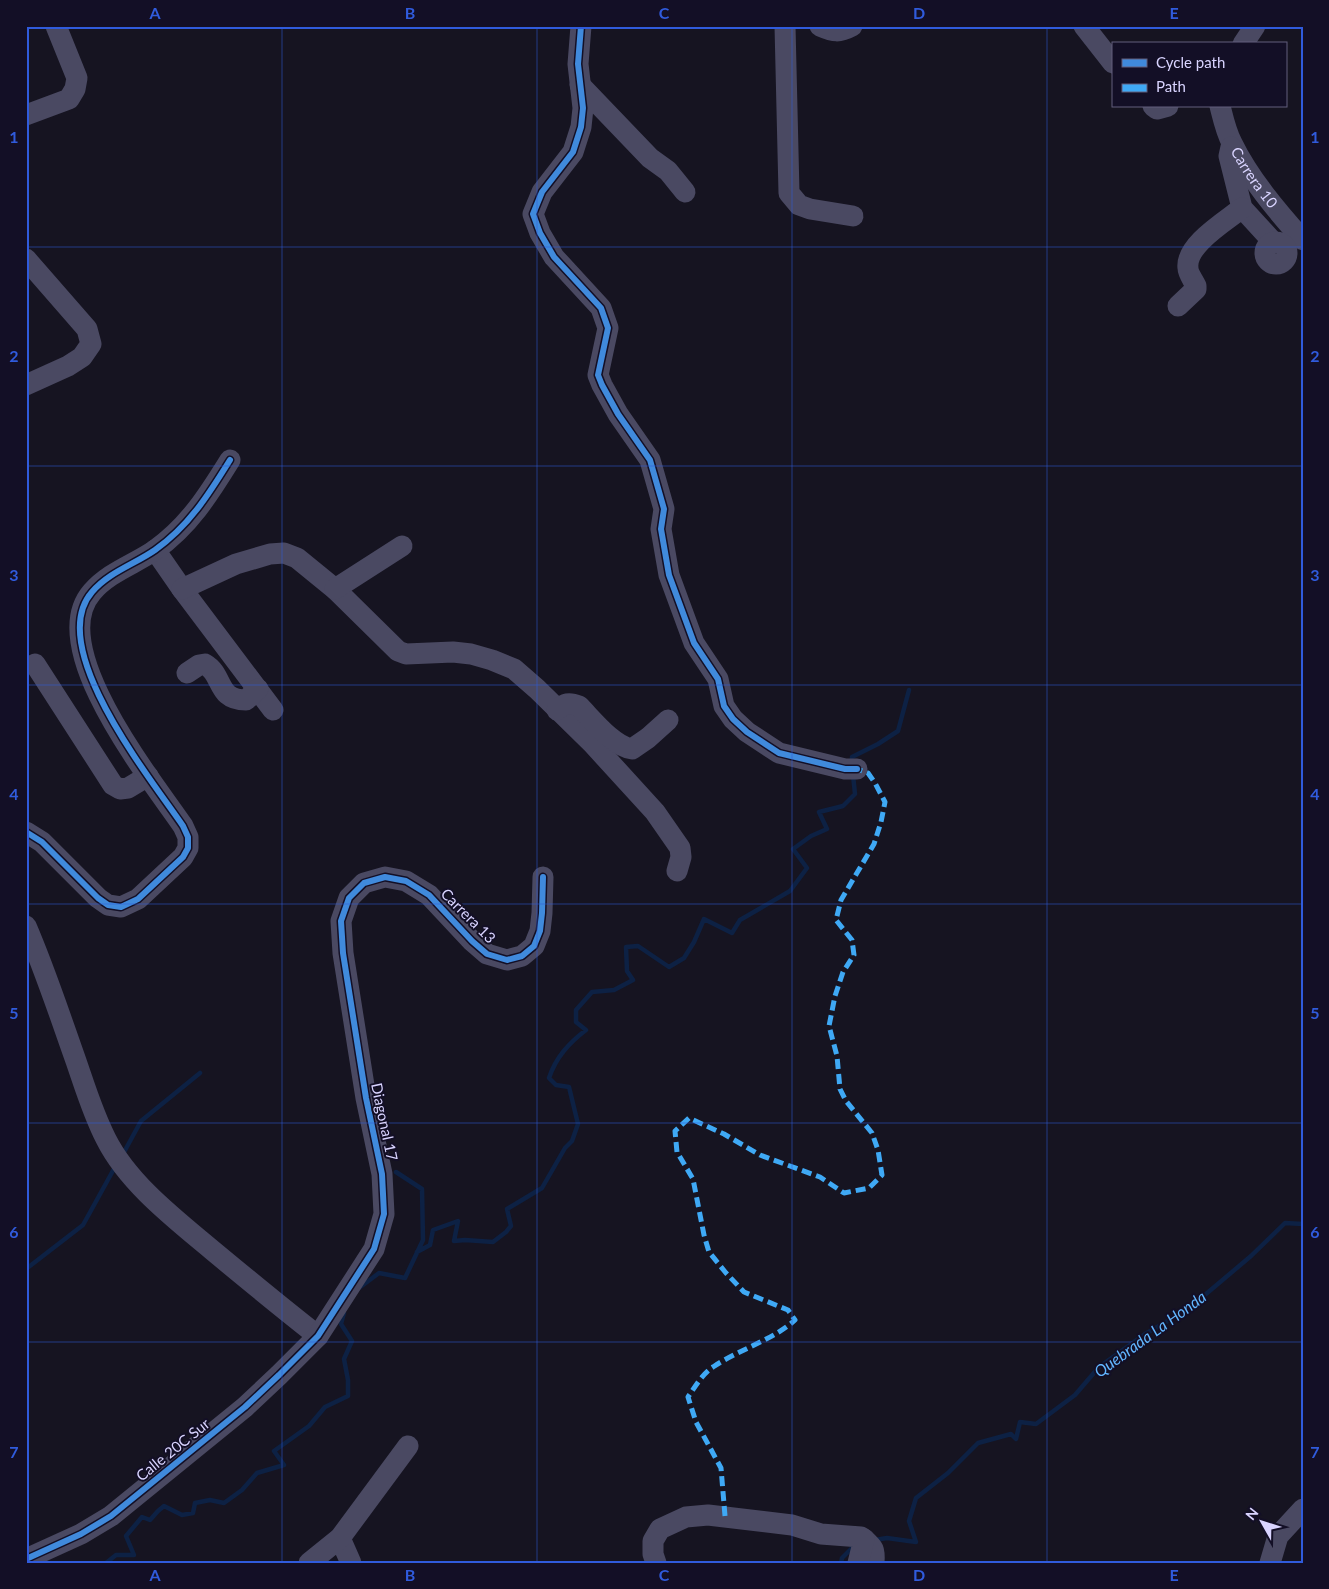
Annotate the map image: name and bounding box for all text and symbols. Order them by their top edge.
text: A [148,3,161,22]
text: B [405,3,415,22]
text: C [659,3,670,22]
text: D [913,3,925,22]
text: E [1169,3,1179,22]
legend [1112,42,1286,108]
text: Cycle path [1156,53,1225,71]
text: Path [1156,77,1186,95]
text: 1 [9,127,19,146]
text: 1 [1310,127,1320,146]
street label: Carrera 10 [1228,144,1282,212]
text: 2 [9,346,19,365]
text: 2 [1310,346,1320,365]
text: 3 [9,565,19,584]
text: 3 [1310,565,1320,584]
text: 4 [9,784,19,803]
text: 4 [1310,784,1320,803]
street label: Carrera 13 [438,884,500,946]
text: 5 [9,1003,19,1022]
text: 5 [1310,1003,1320,1022]
street label: Diagonal 17 [368,1081,402,1163]
text: 6 [9,1222,19,1241]
text: 6 [1310,1222,1320,1241]
water label: Quebrada La Honda [1090,1287,1209,1381]
street label: Calle 20C Sur [132,1414,213,1484]
text: 7 [9,1442,19,1461]
text: 7 [1310,1442,1320,1461]
north arrow [1236,1496,1286,1546]
text: N [1242,1504,1262,1523]
text: A [148,1565,161,1584]
text: B [405,1565,415,1584]
text: C [659,1565,670,1584]
text: D [913,1565,925,1584]
text: E [1169,1565,1179,1584]

